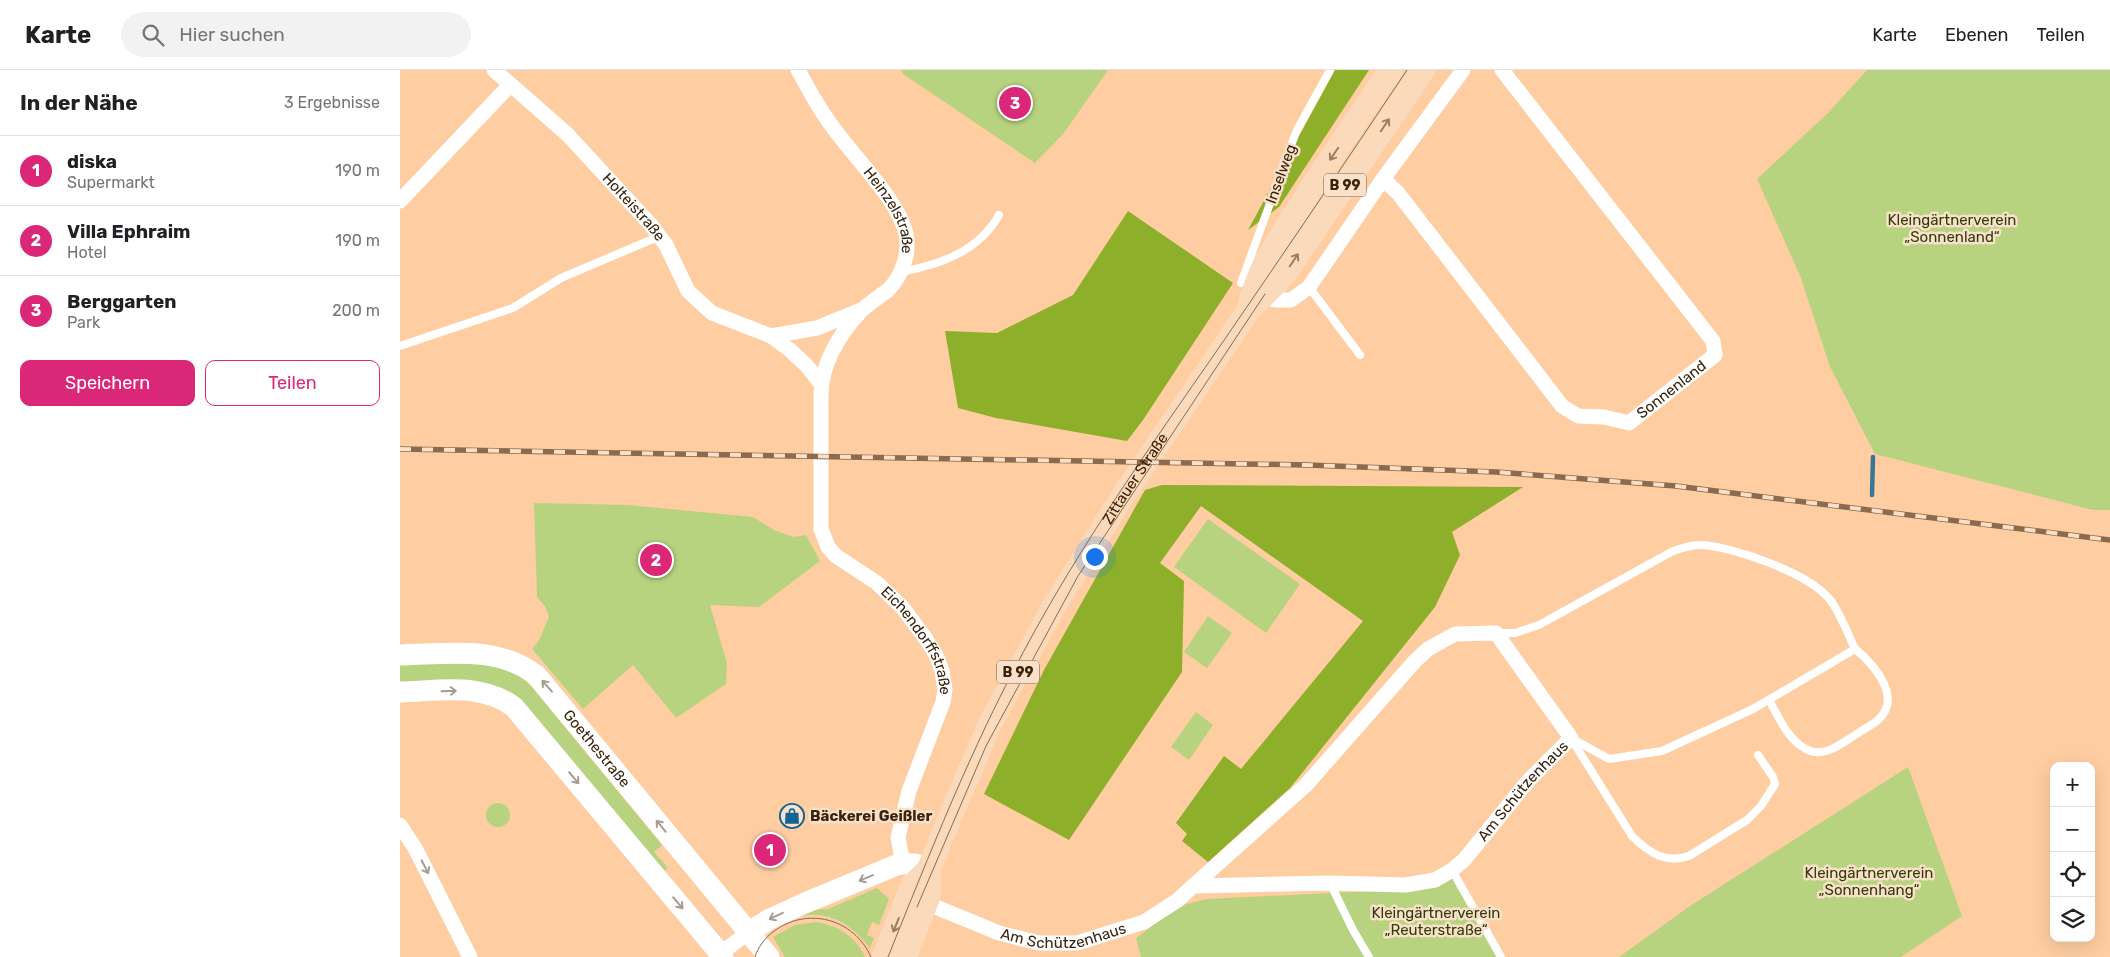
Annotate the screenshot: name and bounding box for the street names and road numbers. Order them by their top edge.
street label: Inselweg [1262,142,1300,206]
street label: Heinzelstraße [860,163,916,254]
street label: Holteistraße [598,169,669,245]
road number: B 99 [1324,174,1366,196]
street label: Sonnenland [1633,356,1710,422]
street label: Zittauer Straße [1099,430,1172,528]
street label: Eichendorffstraße [877,583,954,696]
road number: B 99 [997,660,1039,684]
street label: Goethestraße [560,706,634,791]
street label: Am Schützenhaus [1474,737,1572,845]
street label: Am Schützenhaus [999,919,1129,952]

